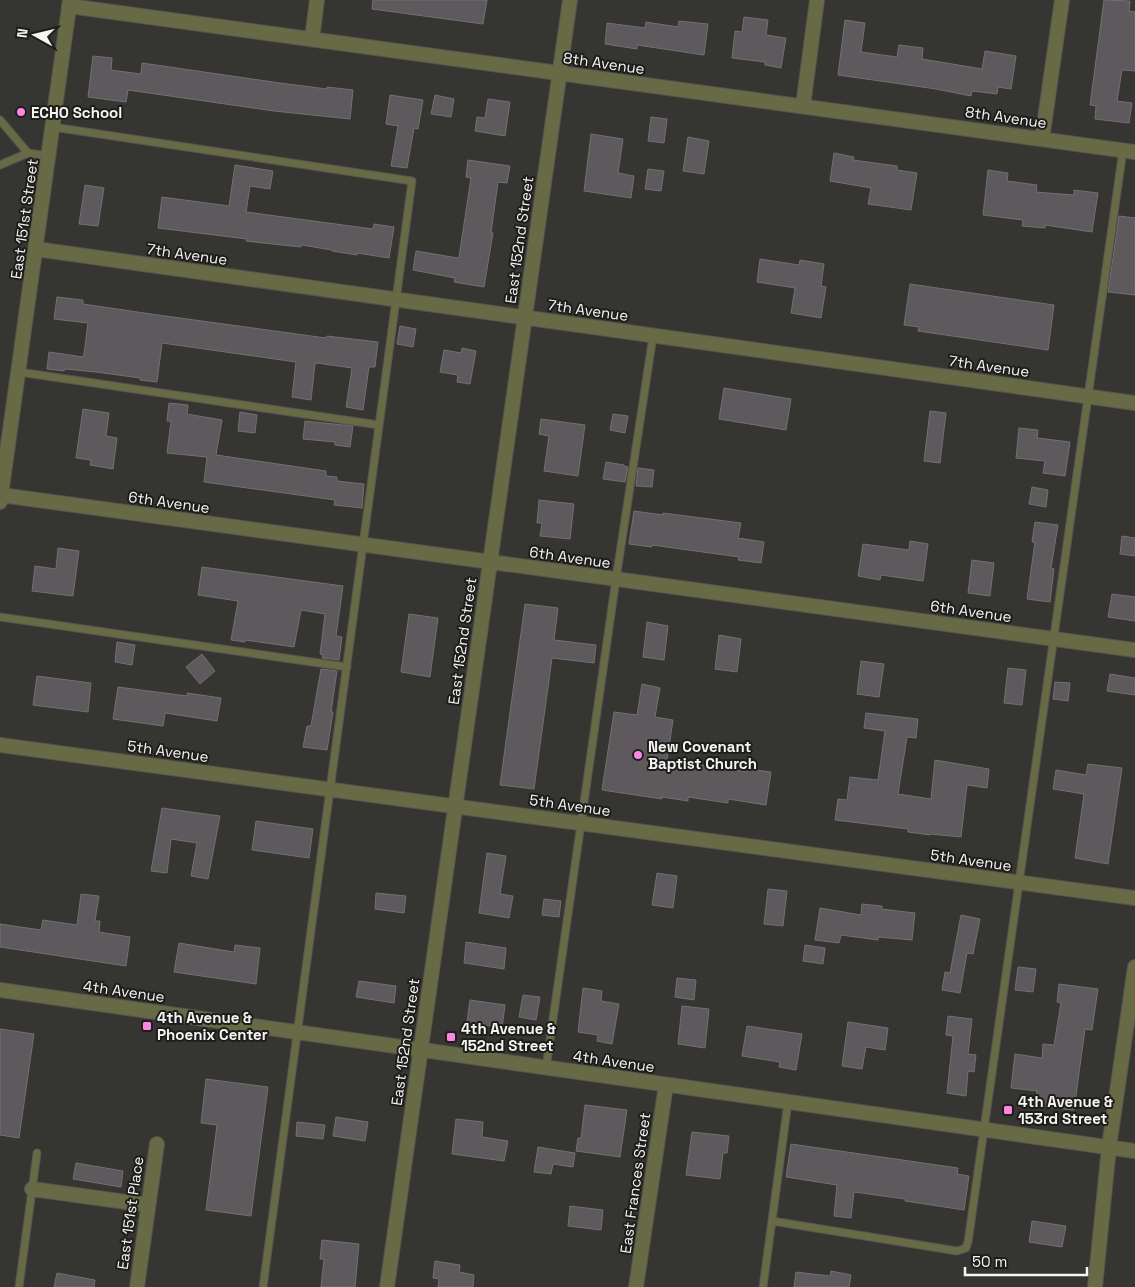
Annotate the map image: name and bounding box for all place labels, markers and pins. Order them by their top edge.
place label: ECHO School [31,103,122,122]
marker: ECHO School [15,106,27,118]
place label: New Covenant Baptist Church [648,737,757,773]
marker: New Covenant Baptist Church [632,749,644,761]
place label: 4th Avenue & Phoenix Center [157,1008,268,1044]
place label: 4th Avenue & 152nd Street [461,1019,556,1055]
marker: 4th Avenue & Phoenix Center [141,1020,153,1032]
marker: 4th Avenue & 152nd Street [445,1031,457,1043]
place label: 4th Avenue & 153rd Street [1018,1092,1113,1128]
marker: 4th Avenue & 153rd Street [1002,1104,1014,1116]

